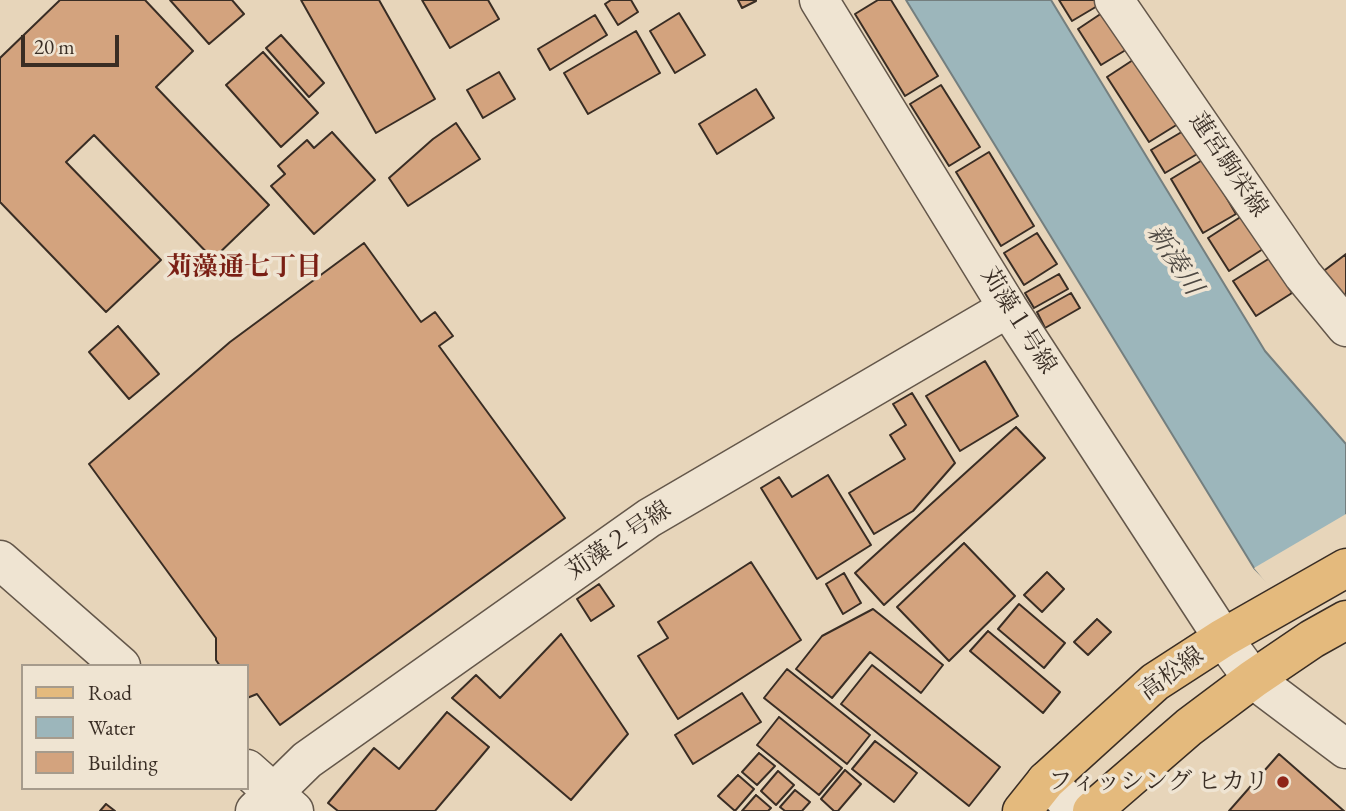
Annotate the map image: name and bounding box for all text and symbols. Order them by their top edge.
scale bar [24,21,122,65]
text: 20 m [34,33,75,60]
street label: 蓮宮駒栄線 [1183,107,1273,223]
water label: 新湊川 [1140,219,1208,301]
district label: 苅藻通七丁目 [166,252,322,284]
street label: 苅藻１号線 [974,262,1062,380]
street label: 苅藻２号線 [561,496,677,586]
street label: 高松線 [1134,641,1210,707]
legend [21,664,248,790]
text: Road [88,679,132,706]
text: Water [88,714,135,741]
text: Building [88,749,158,776]
place label: フィッシング ヒカリ [1048,768,1269,796]
marker: フィッシング ヒカリ [1275,774,1291,790]

